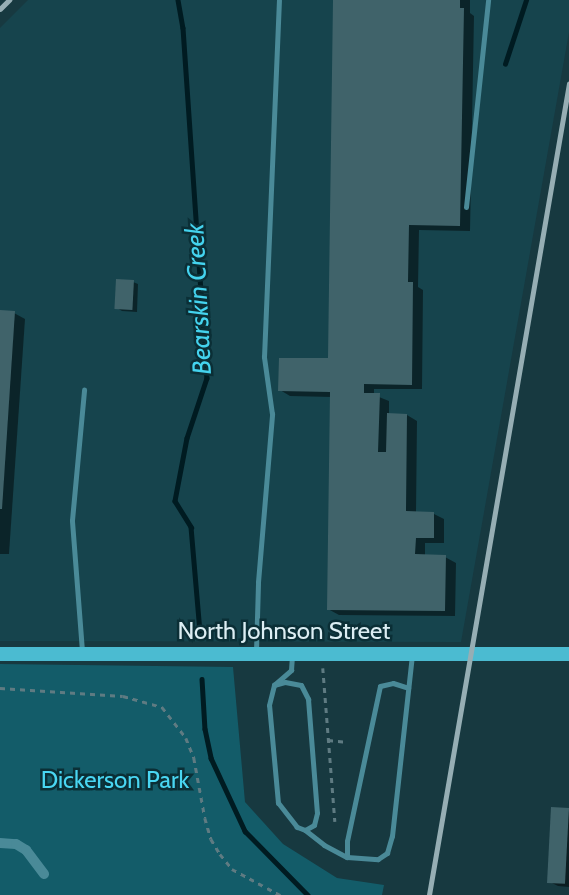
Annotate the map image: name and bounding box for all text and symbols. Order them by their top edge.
water label: Bearskin Creek [179,223,219,375]
street label: North Johnson Street [178,617,390,645]
park label: Dickerson Park [41,766,189,794]

